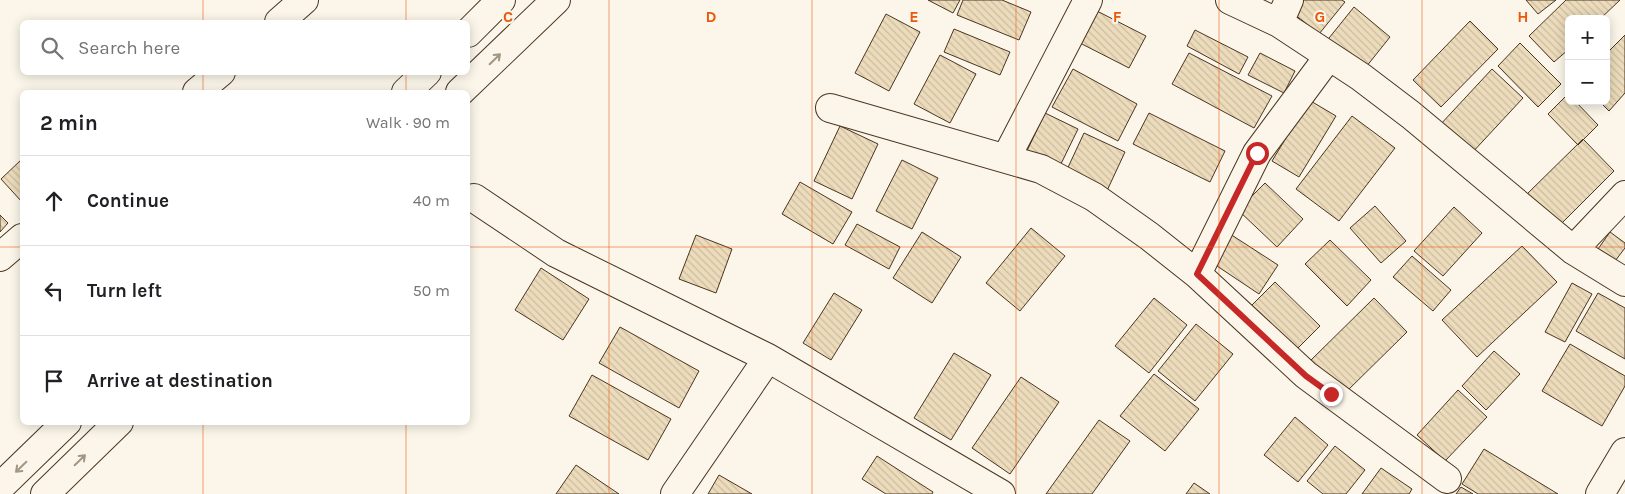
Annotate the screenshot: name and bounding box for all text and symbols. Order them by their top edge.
text: C [503,7,513,26]
text: D [706,7,717,26]
text: E [909,7,919,26]
text: F [1113,7,1122,26]
text: G [1315,7,1325,26]
text: H [1517,7,1529,26]
map controls [1565,15,1610,105]
button: + [1565,15,1610,60]
search box [20,20,470,75]
icon: search [38,34,66,62]
text: Search here [78,37,180,59]
one-way arrow [489,53,501,65]
button: − [1565,60,1610,105]
text: 2 min [40,111,98,135]
text: Walk · 90 m [366,113,450,132]
route start [1246,142,1269,165]
icon: ahead [40,187,68,215]
text: Continue [87,190,169,212]
text: 40 m [413,191,450,210]
icon: left [40,277,68,305]
text: Turn left [87,280,162,302]
text: 50 m [413,281,450,300]
icon: arrive [40,367,68,395]
text: Arrive at destination [87,370,273,392]
route end [1320,383,1343,406]
one-way arrow [74,454,87,466]
one-way arrow [15,461,27,473]

